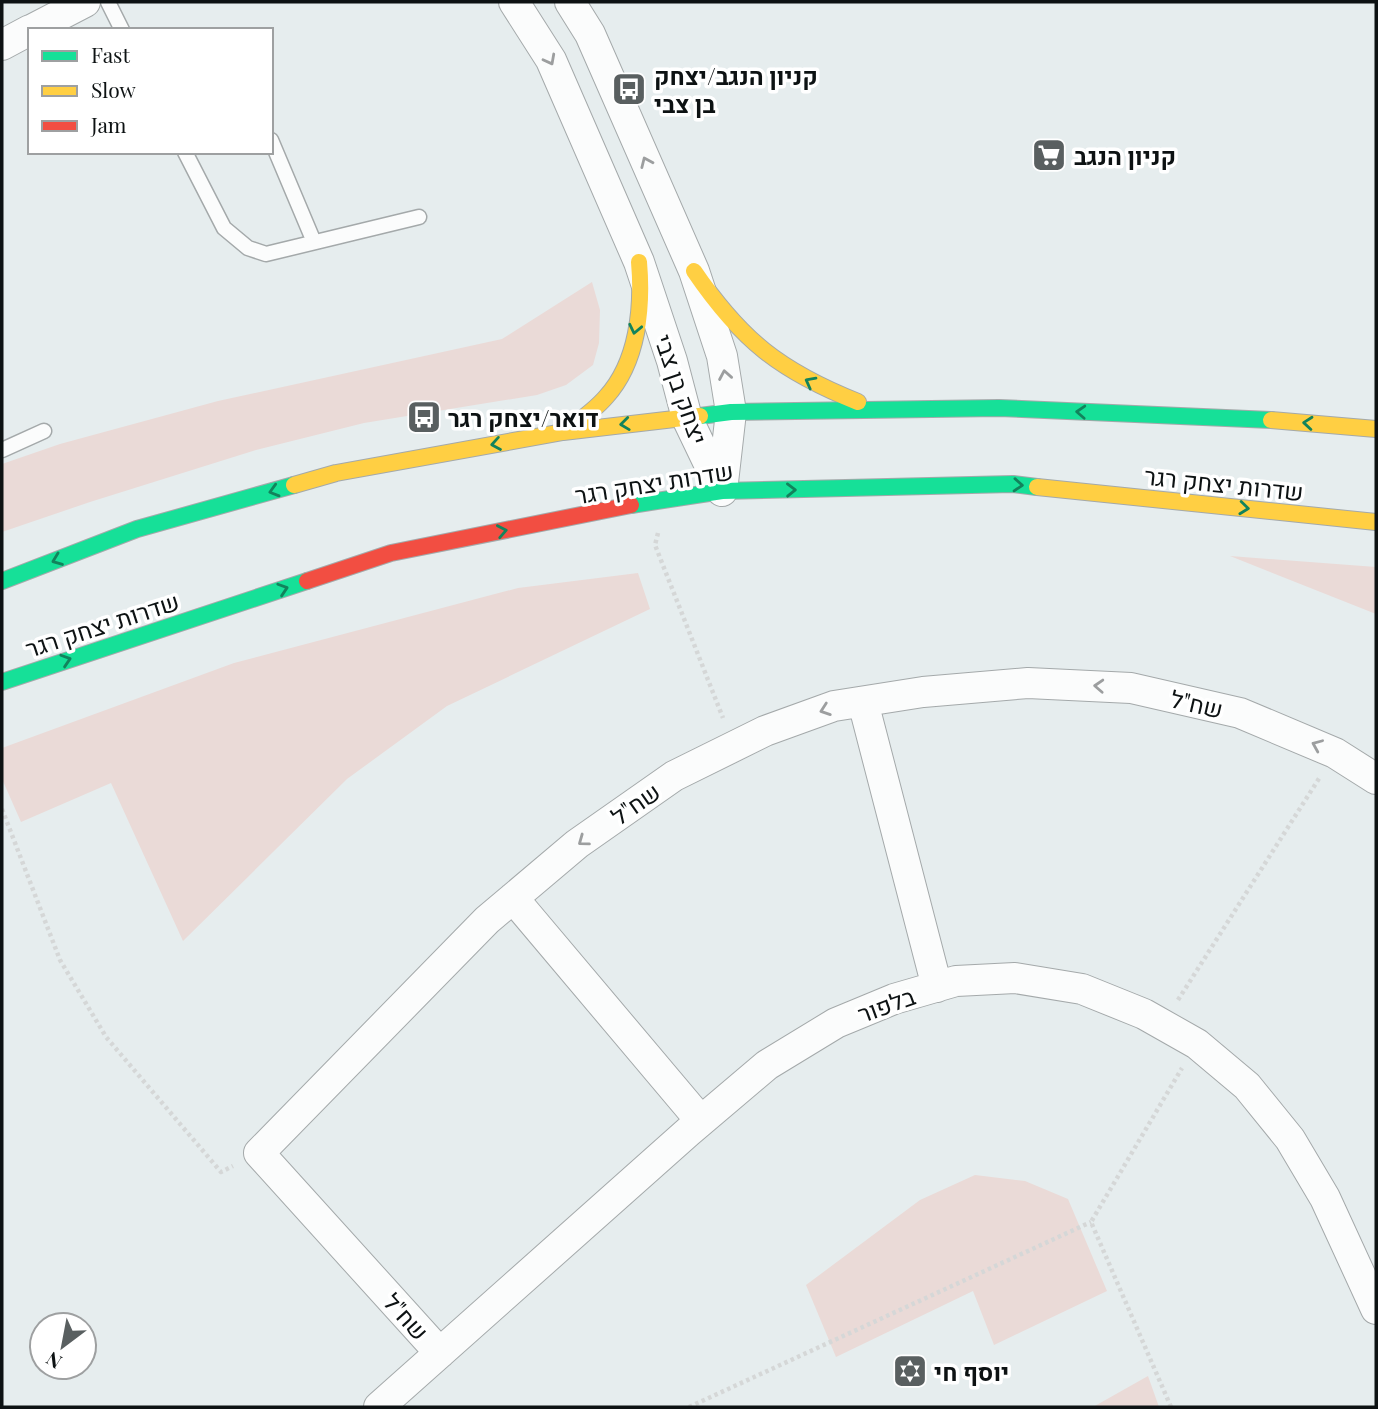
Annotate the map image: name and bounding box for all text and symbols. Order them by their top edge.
legend [28,28,273,154]
text: Fast [91,40,130,68]
one-way arrow [541,53,555,65]
place label: קניון הנגב/יצחק בן צבי [654,59,818,119]
bus stop icon: קניון הנגב/יצחק בן צבי [610,70,648,108]
text: Slow [91,75,136,103]
text: Jam [90,110,127,138]
supermarket icon: קניון הנגב [1030,136,1068,174]
place label: קניון הנגב [1074,139,1176,171]
one-way arrow [640,157,654,170]
one-way arrow [629,323,644,335]
street label: יצחק בן צבי [648,330,716,448]
one-way arrow [718,369,733,381]
one-way arrow [805,377,817,390]
bus stop icon: דואר/יצחק רגר [405,398,443,436]
place label: דואר/יצחק רגר [448,401,599,433]
one-way arrow [1075,404,1086,419]
one-way arrow [619,416,631,431]
one-way arrow [1302,416,1313,431]
one-way arrow [490,436,502,451]
street label: שדרות יצחק רגר [572,454,736,510]
street label: שדרות יצחק רגר [1143,459,1305,507]
one-way arrow [1013,477,1024,492]
one-way arrow [268,482,280,497]
one-way arrow [785,482,796,497]
one-way arrow [1238,501,1250,516]
one-way arrow [496,525,508,540]
one-way arrow [52,551,64,565]
one-way arrow [276,583,288,597]
street label: שדרות יצחק רגר [21,584,183,664]
one-way arrow [60,654,72,668]
one-way arrow [1093,679,1104,694]
street label: שח"ל [1168,681,1226,725]
one-way arrow [819,702,831,716]
one-way arrow [1312,740,1324,754]
street label: שח"ל [604,775,666,831]
one-way arrow [578,832,591,845]
street label: בלפור [853,979,919,1029]
street label: שח"ל [377,1286,437,1346]
north arrow [28,1311,98,1381]
text: N [41,1346,66,1376]
synagogue icon: יוסף חי [891,1352,929,1390]
place label: יוסף חי [934,1355,1009,1387]

